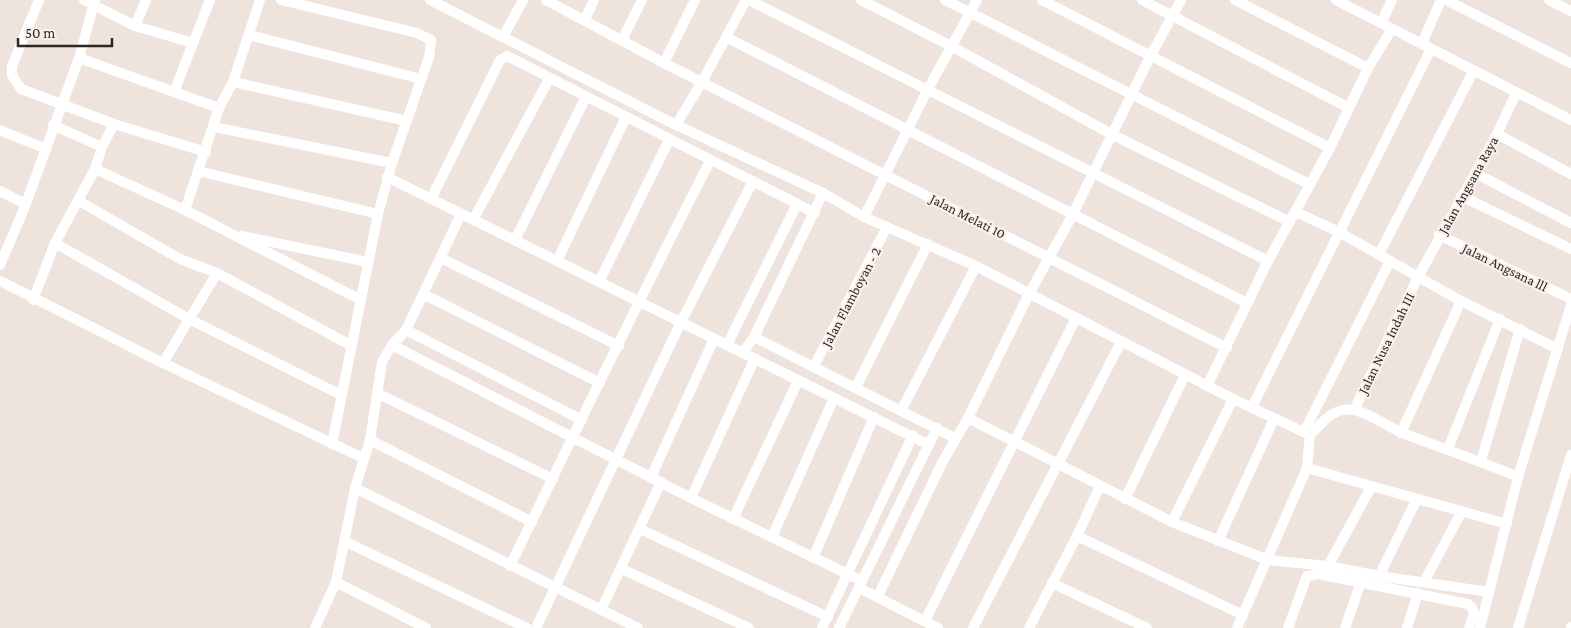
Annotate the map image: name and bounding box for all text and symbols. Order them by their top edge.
scale bar [18,15,111,47]
text: 50 m [25,25,55,41]
street label: Jalan Angsana Raya [1434,133,1502,238]
street label: Jalan Melati 10 [926,189,1008,242]
street label: Jalan Angsana lll [1458,239,1550,295]
street label: Jalan Flamboyan - 2 [817,244,884,351]
street label: Jalan Nusa Indah III [1354,290,1417,398]

